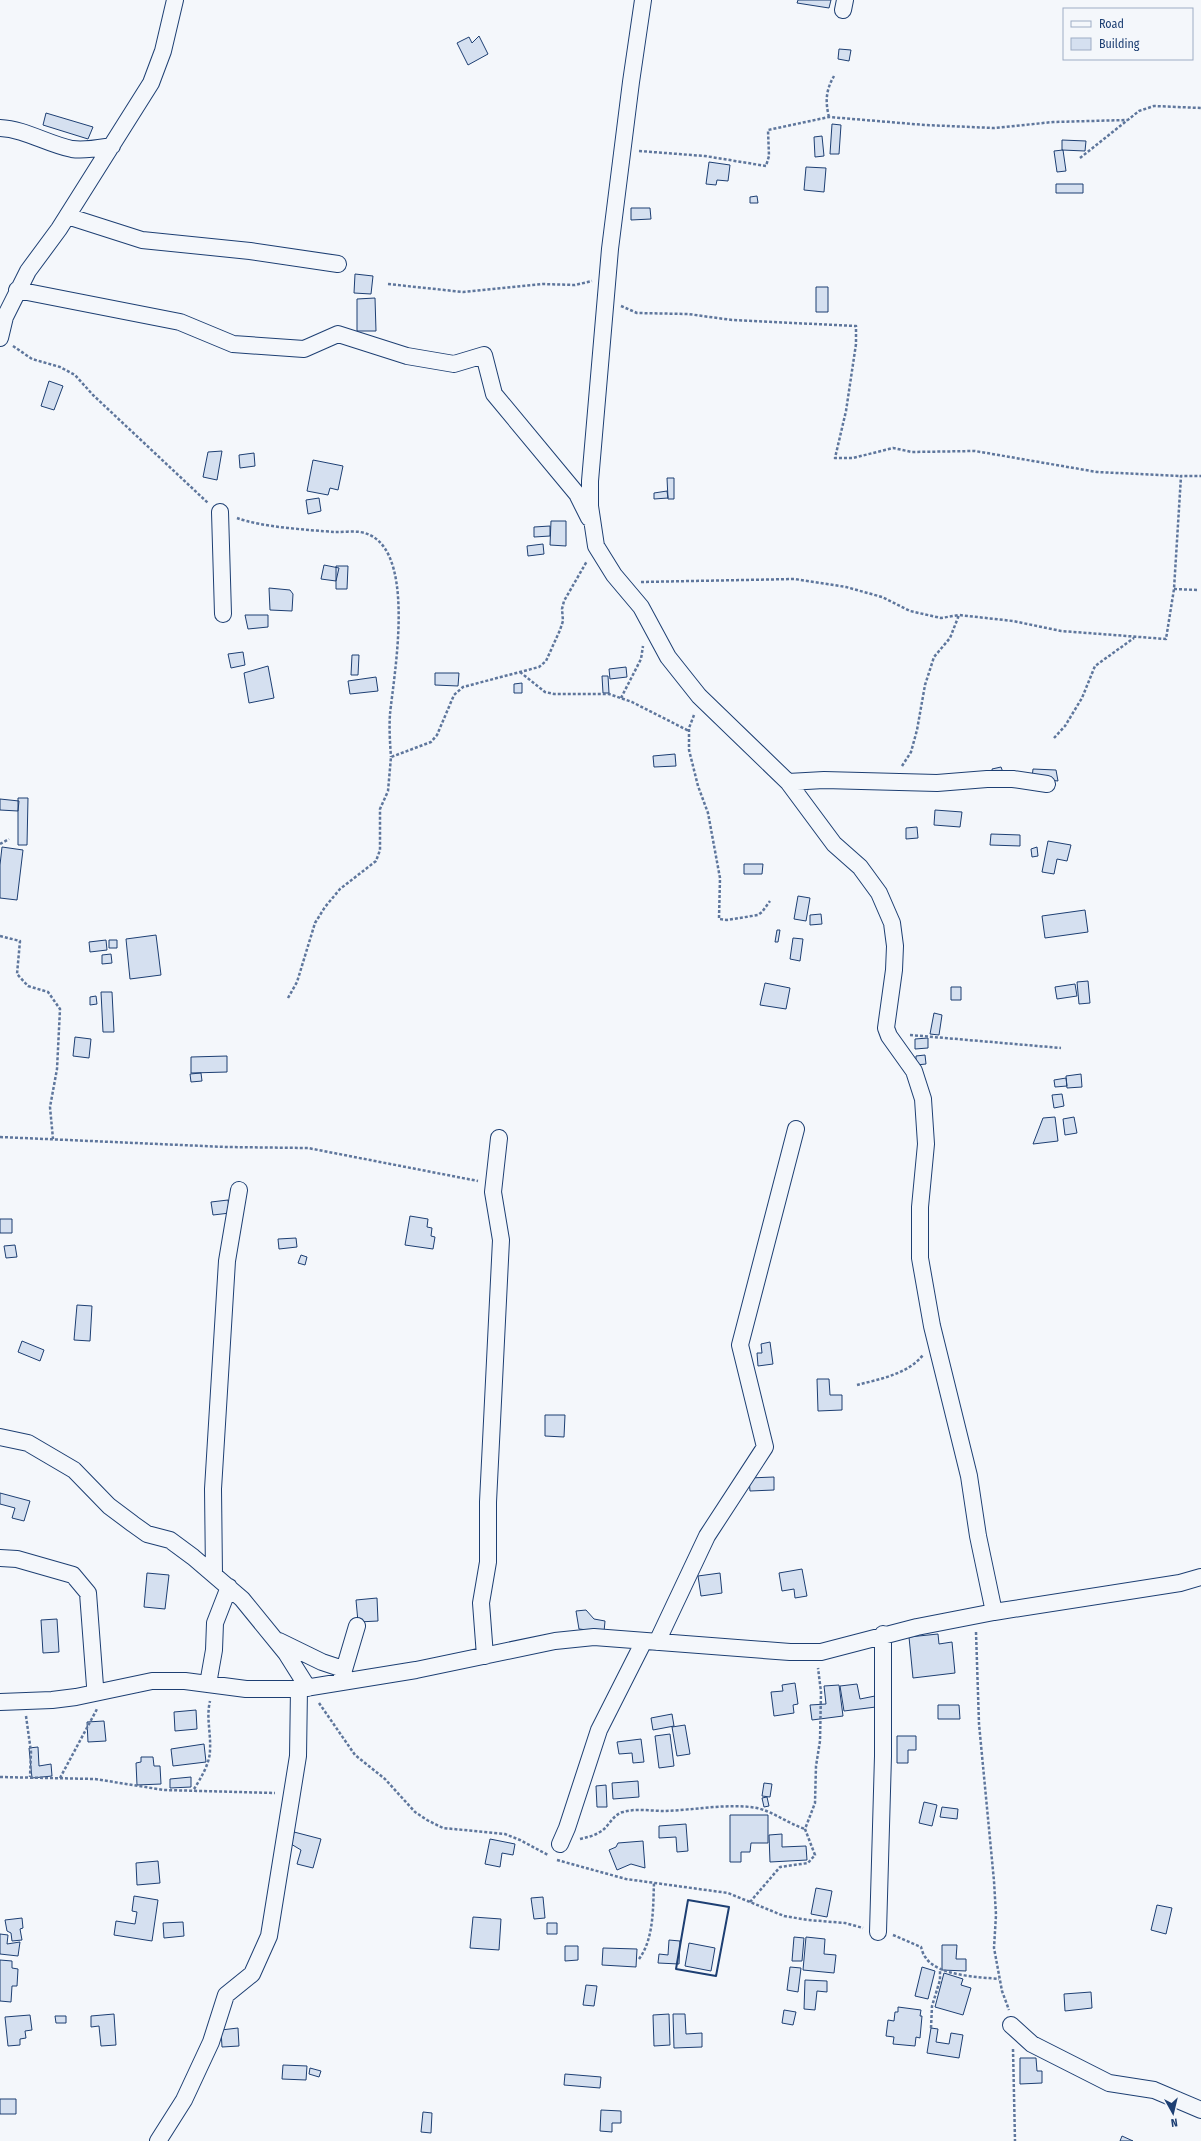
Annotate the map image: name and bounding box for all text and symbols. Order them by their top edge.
legend [1063,8,1193,60]
text: Road [1099,17,1124,31]
text: Building [1099,37,1140,51]
north arrow [1153,2093,1193,2133]
text: N [1170,2116,1178,2129]

